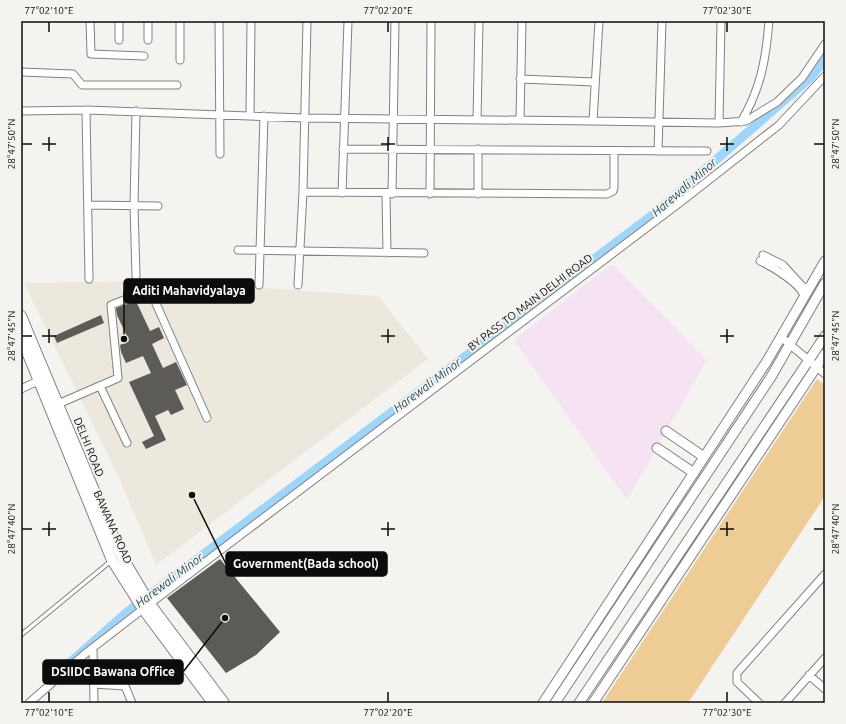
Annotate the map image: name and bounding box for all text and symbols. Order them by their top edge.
text: 77°02'10"E [24,5,74,16]
text: 77°02'20"E [363,5,413,16]
text: 77°02'30"E [702,5,752,16]
text: 28°47'50"N [6,119,17,169]
text: 28°47'50"N [830,119,841,169]
water label: Harewali Minor [649,155,719,219]
street label: BY PASS TO MAIN DELHI ROAD [465,251,595,353]
callout: Aditi Mahavidyalaya [124,279,254,303]
text: Aditi Mahavidyalaya [132,284,246,297]
text: 28°47'45"N [6,311,17,361]
text: 28°47'45"N [830,311,841,361]
water label: Harewali Minor [391,355,464,415]
street label: DELHI ROAD [72,416,106,479]
street label: BAWANA ROAD [91,489,135,566]
text: 28°47'40"N [6,504,17,554]
text: 28°47'40"N [830,504,841,554]
water label: Harewali Minor [133,550,206,610]
callout: Government(Bada school) [226,552,387,576]
text: Government(Bada school) [233,557,379,571]
callout: DSIIDC Bawana Office [43,660,183,684]
text: DSIIDC Bawana Office [51,665,175,678]
text: 77°02'10"E [24,707,74,718]
text: 77°02'20"E [363,707,413,718]
text: 77°02'30"E [702,707,752,718]

